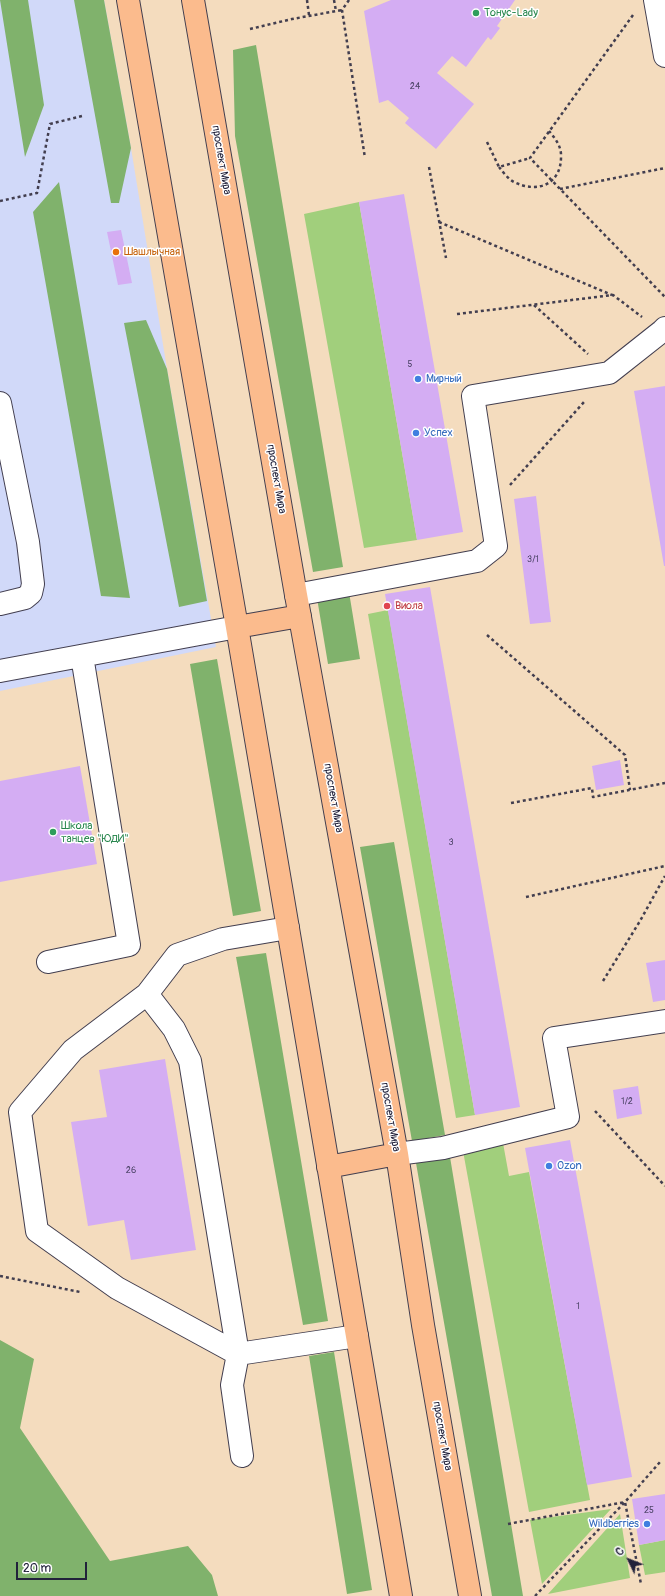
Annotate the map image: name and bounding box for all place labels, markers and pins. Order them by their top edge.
place label: Тонус-Lady [484,6,538,20]
marker: Тонус-Lady [471,8,481,18]
place label: Шашлычная [124,245,180,259]
marker: Шашлычная [111,247,121,257]
place label: Мирный [426,372,462,386]
marker: Мирный [413,374,423,384]
place label: Успех [424,426,453,440]
marker: Успех [411,428,421,438]
place label: Виола [395,599,423,613]
marker: Виола [382,601,392,611]
place label: Школа танцев "ЮДИ" [61,819,129,845]
marker: Школа танцев "ЮДИ" [48,827,58,837]
place label: Ozon [557,1159,582,1173]
marker: Ozon [544,1161,554,1171]
place label: Wildberries [589,1517,639,1531]
marker: Wildberries [642,1519,652,1529]

